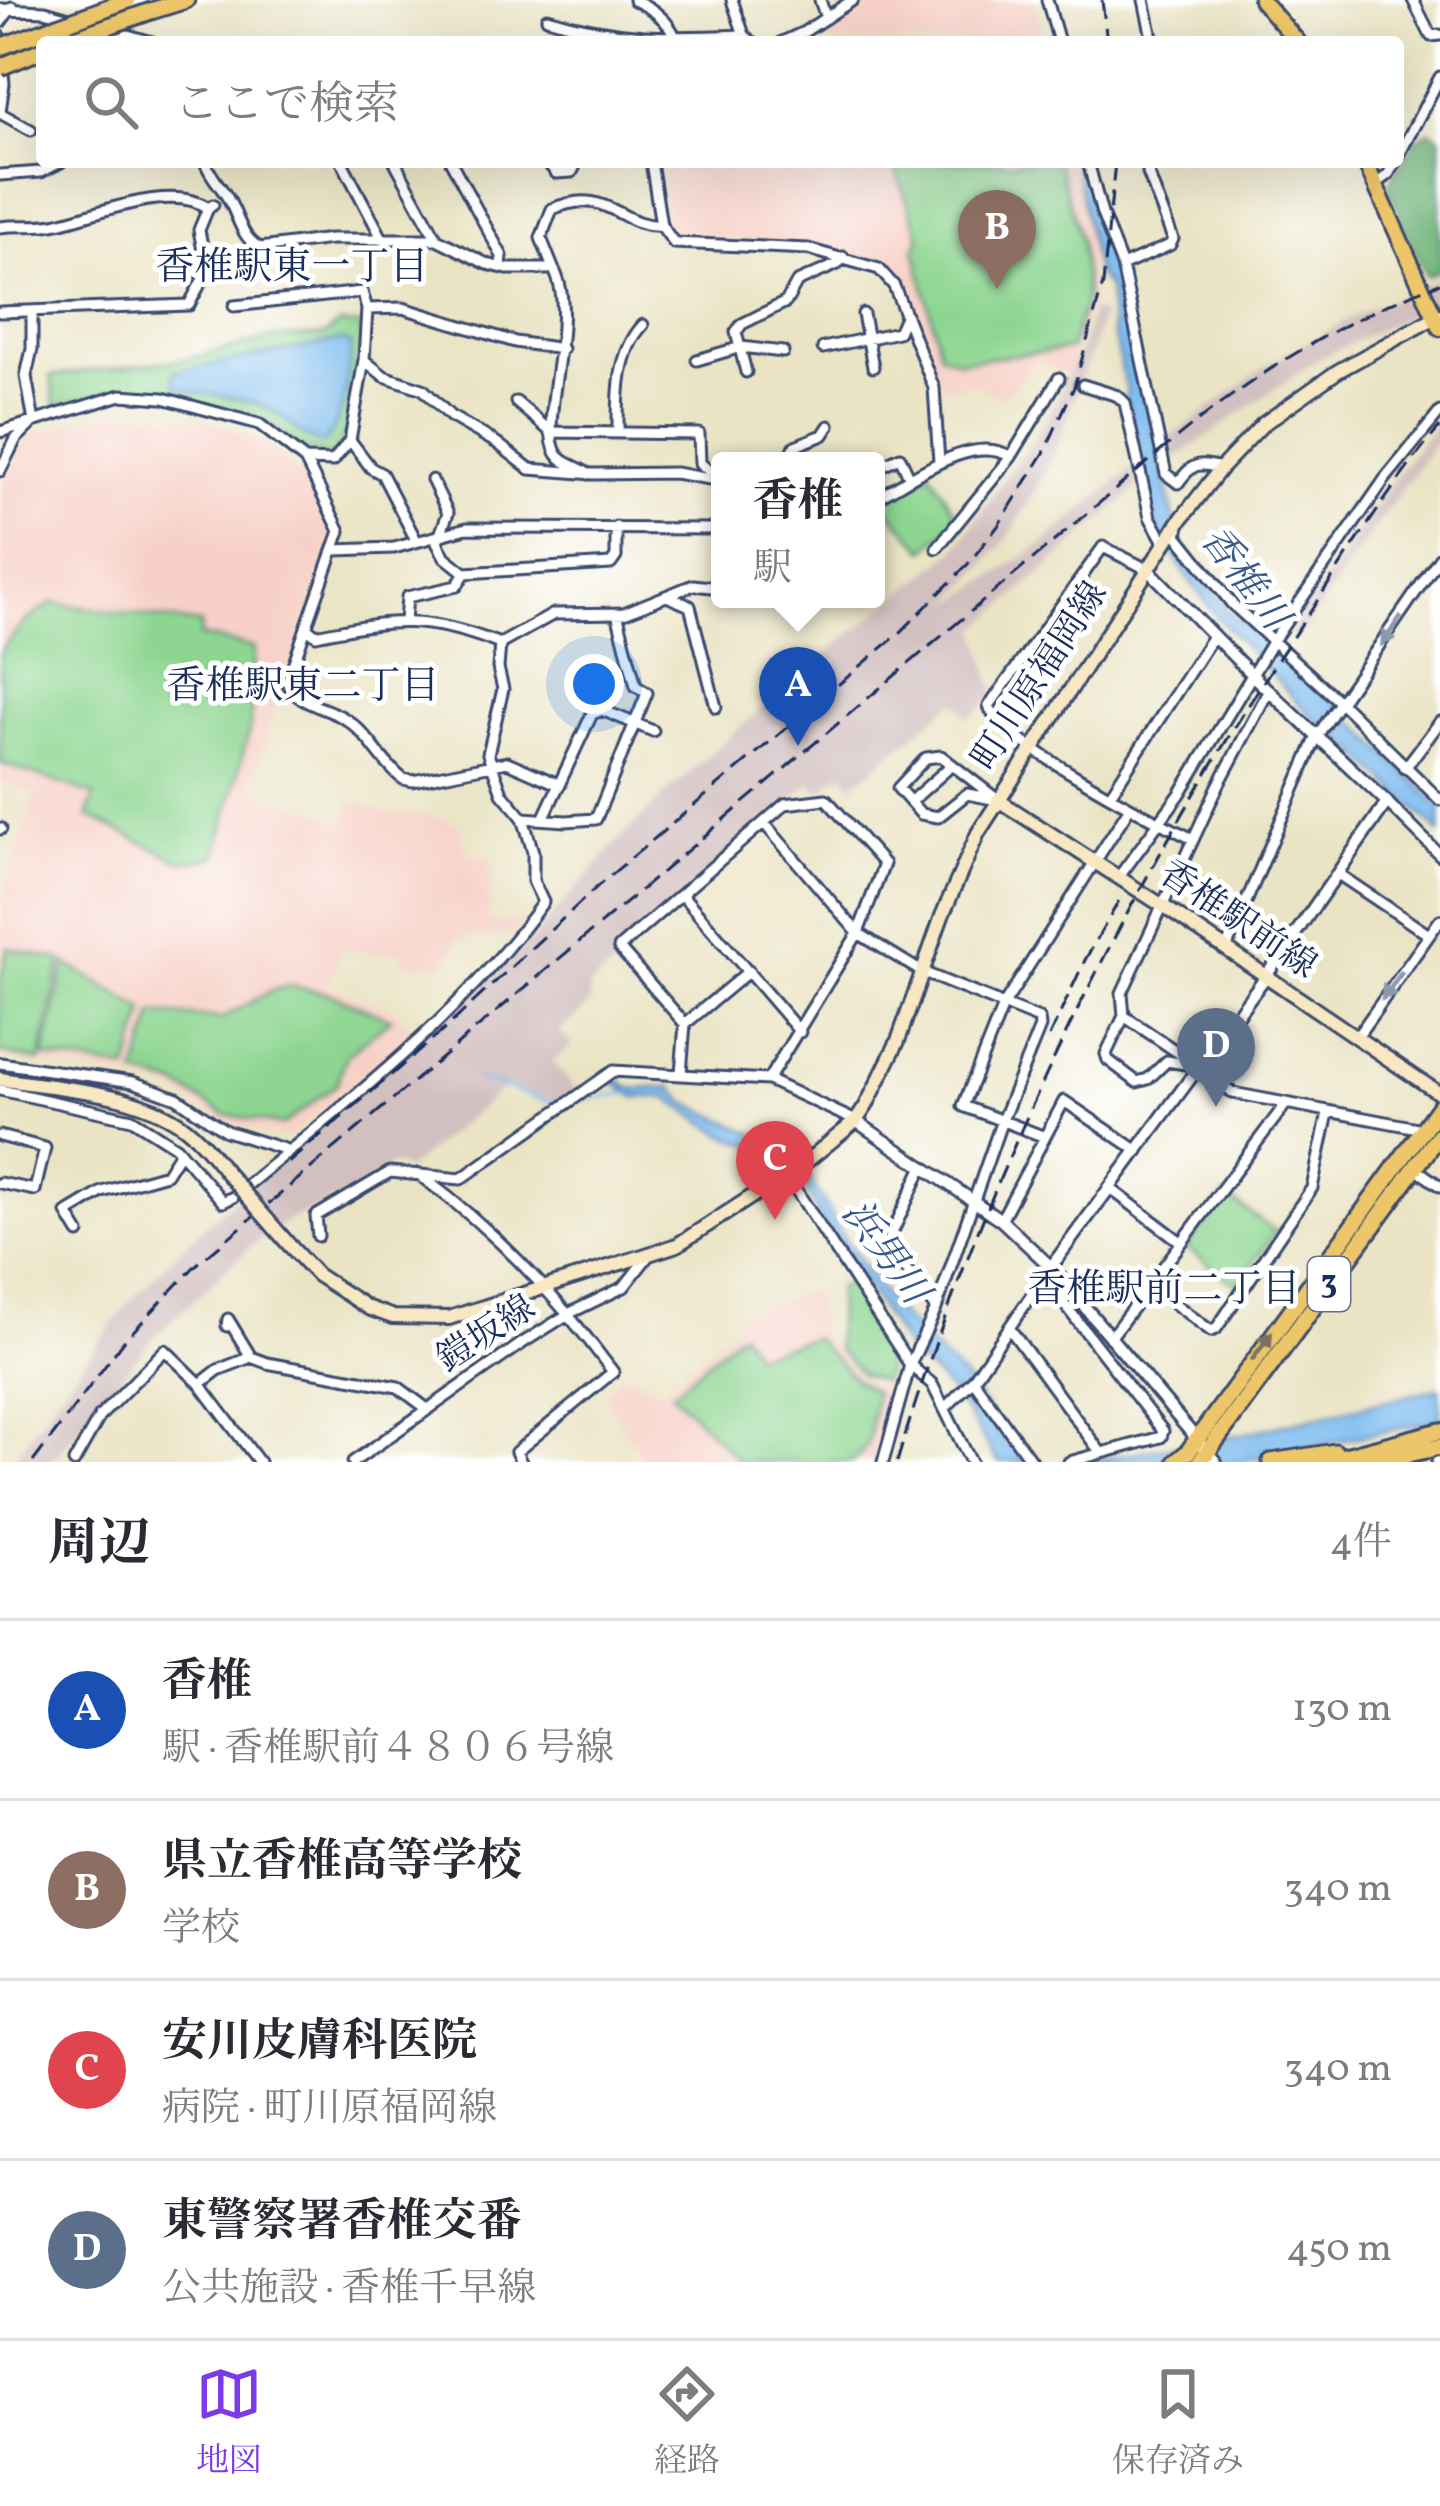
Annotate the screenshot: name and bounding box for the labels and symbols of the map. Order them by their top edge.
pin: B [958,190,1036,289]
district label: 香椎駅東一丁目 [155,242,429,296]
water label: 香椎川 [1186,516,1302,645]
street label: 町川原福岡線 [961,573,1121,781]
one-way arrow [1380,614,1403,647]
pin: A [759,647,837,746]
your location [564,654,624,714]
district label: 香椎駅東二丁目 [166,661,440,715]
street label: 香椎駅前線 [1148,850,1326,992]
one-way arrow [1381,970,1405,1002]
pin: D [1177,1008,1255,1107]
pin: C [736,1121,814,1220]
water label: 浜男川 [828,1190,943,1319]
road number: 3 [1308,1257,1350,1311]
district label: 香椎駅前二丁目 [1027,1264,1301,1318]
street label: 鎧坂線 [428,1285,546,1385]
one-way arrow [1250,1330,1273,1362]

